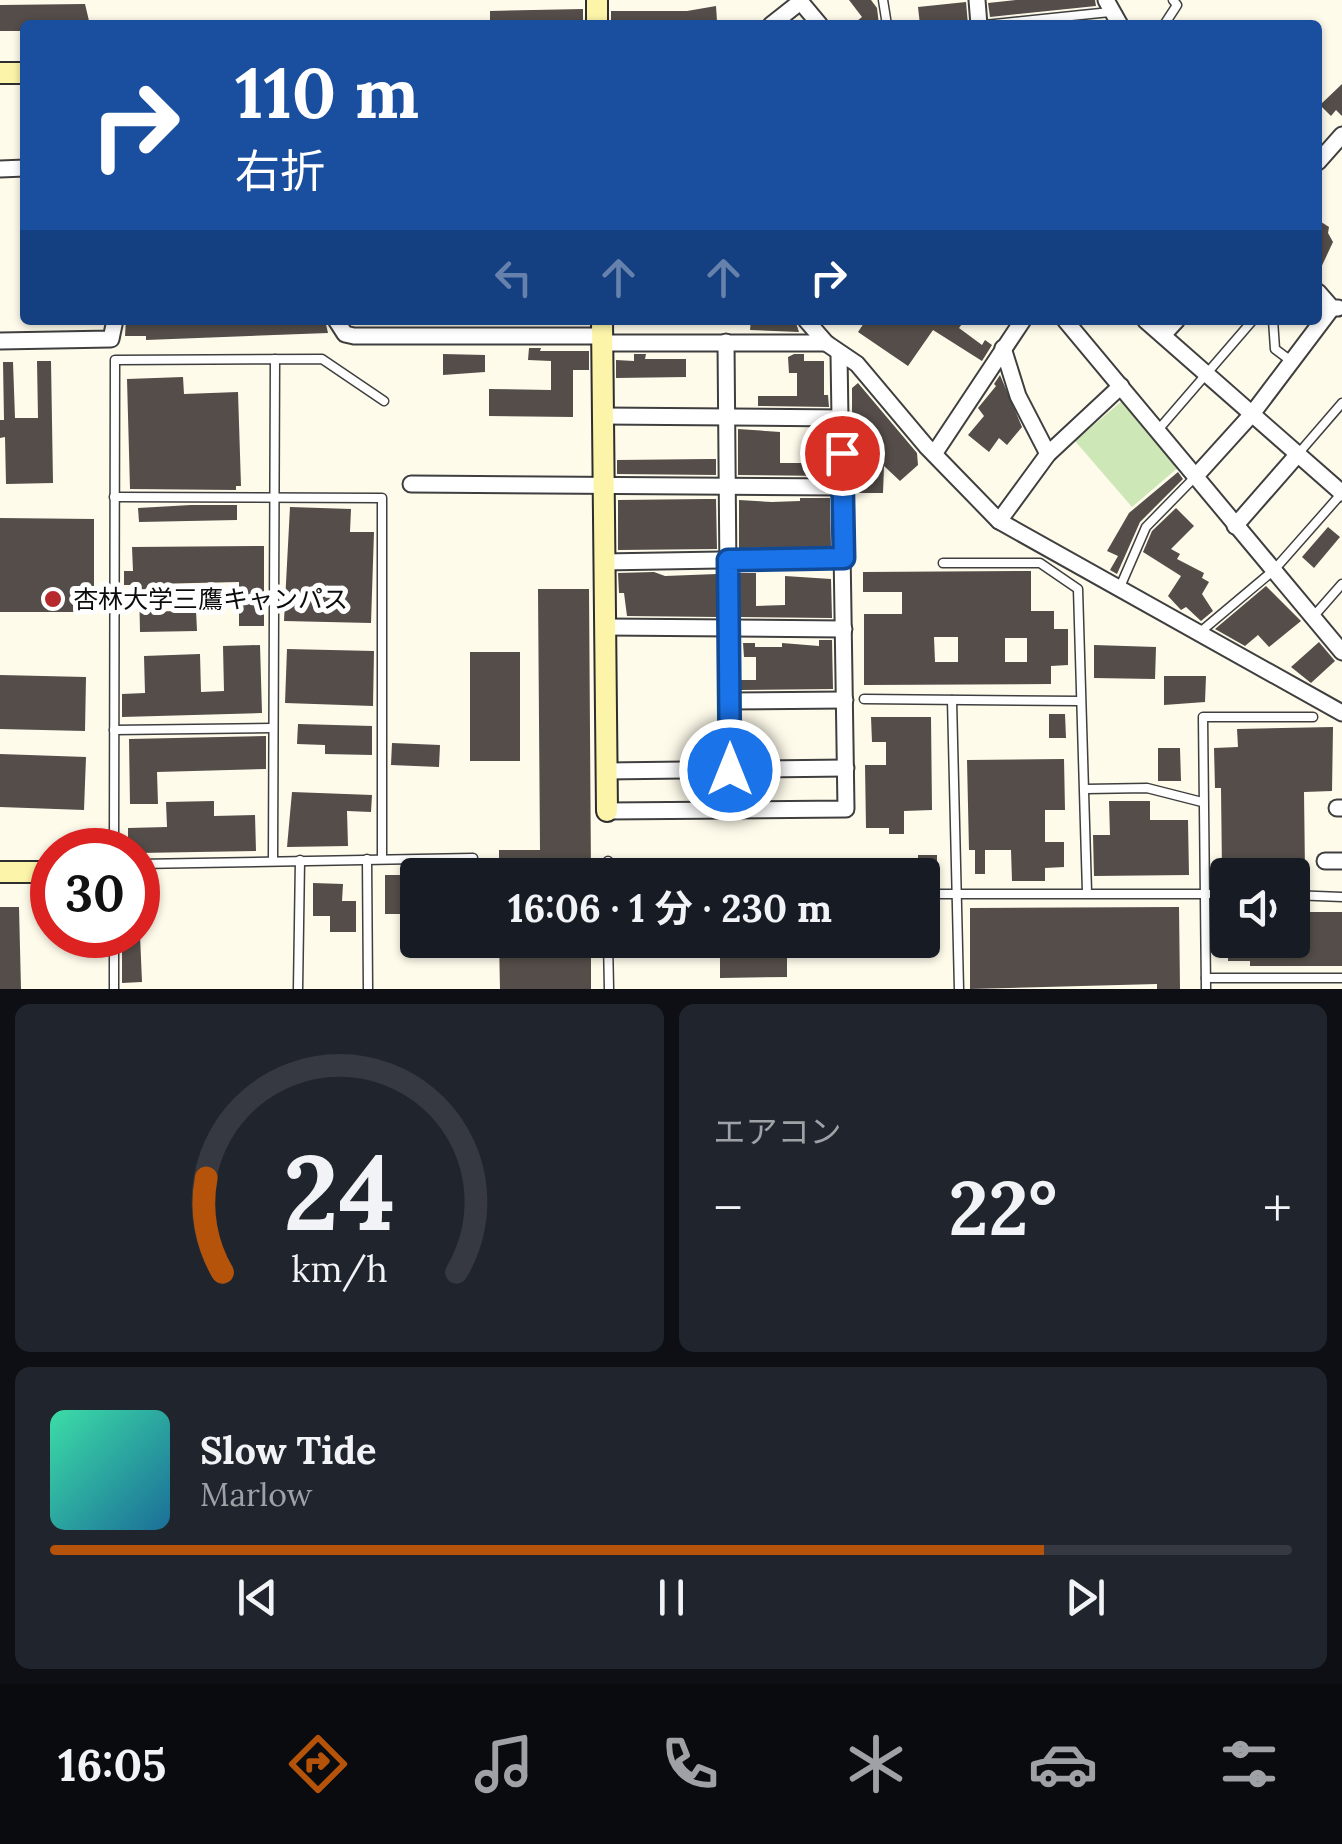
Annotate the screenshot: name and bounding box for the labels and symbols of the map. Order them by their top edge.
pin [800,411,885,496]
place label: 杏林大学三鷹キャンパス [73,583,348,615]
marker: 杏林大学三鷹キャンパス [42,588,64,610]
position arrow [678,718,782,822]
speed limit sign: 30 [30,828,160,958]

